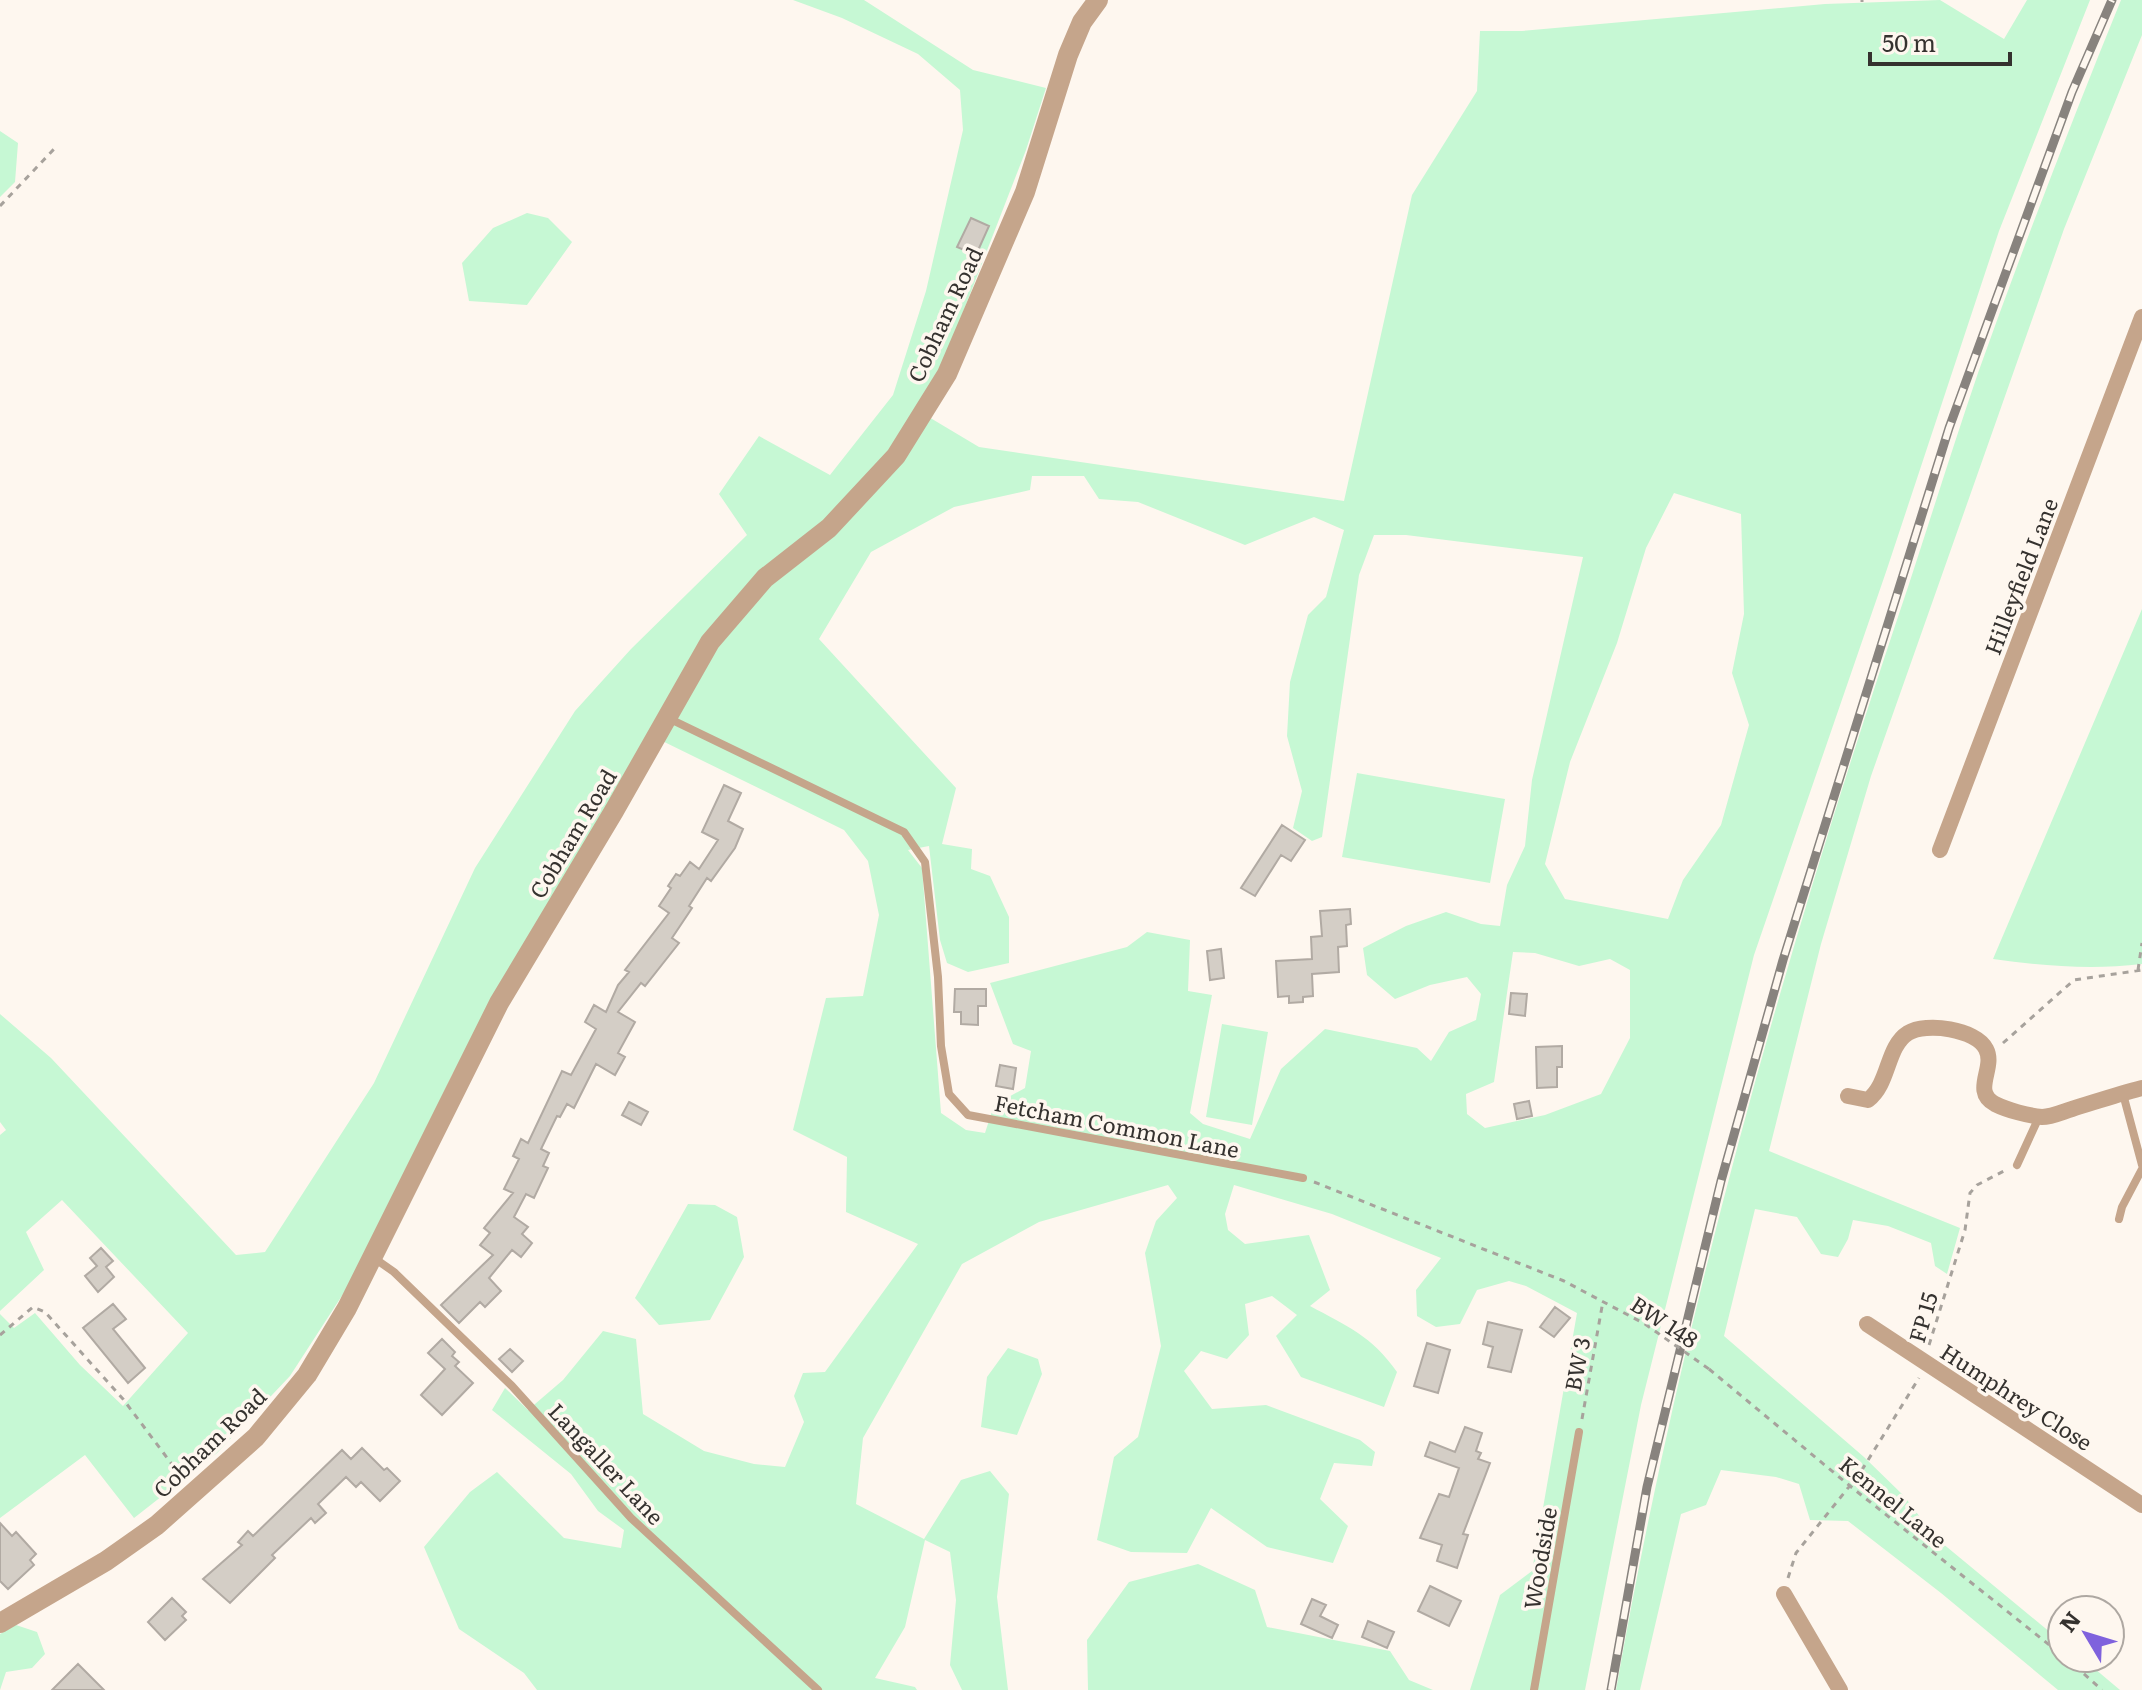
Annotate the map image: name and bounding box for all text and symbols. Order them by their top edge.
scale bar [1870,16,2010,66]
text: 50 m [1882,24,1936,59]
street label: Cobham Road [898,241,990,387]
street label: Hilleyfield Lane [1975,493,2065,659]
street label: Cobham Road [520,762,624,904]
street label: Fetcham Common Lane [992,1085,1242,1165]
street label: BW 148 [1625,1287,1705,1355]
street label: FP 15 [1899,1288,1945,1346]
street label: BW 3 [1555,1334,1597,1394]
street label: Humphrey Close [1935,1334,2099,1458]
street label: Cobham Road [145,1379,273,1505]
street label: Langaller Lane [542,1395,672,1531]
street label: Kennel Lane [1833,1447,1955,1555]
street label: Woodside [1514,1504,1564,1612]
north arrow [2046,1594,2126,1674]
text: N [2050,1603,2088,1638]

